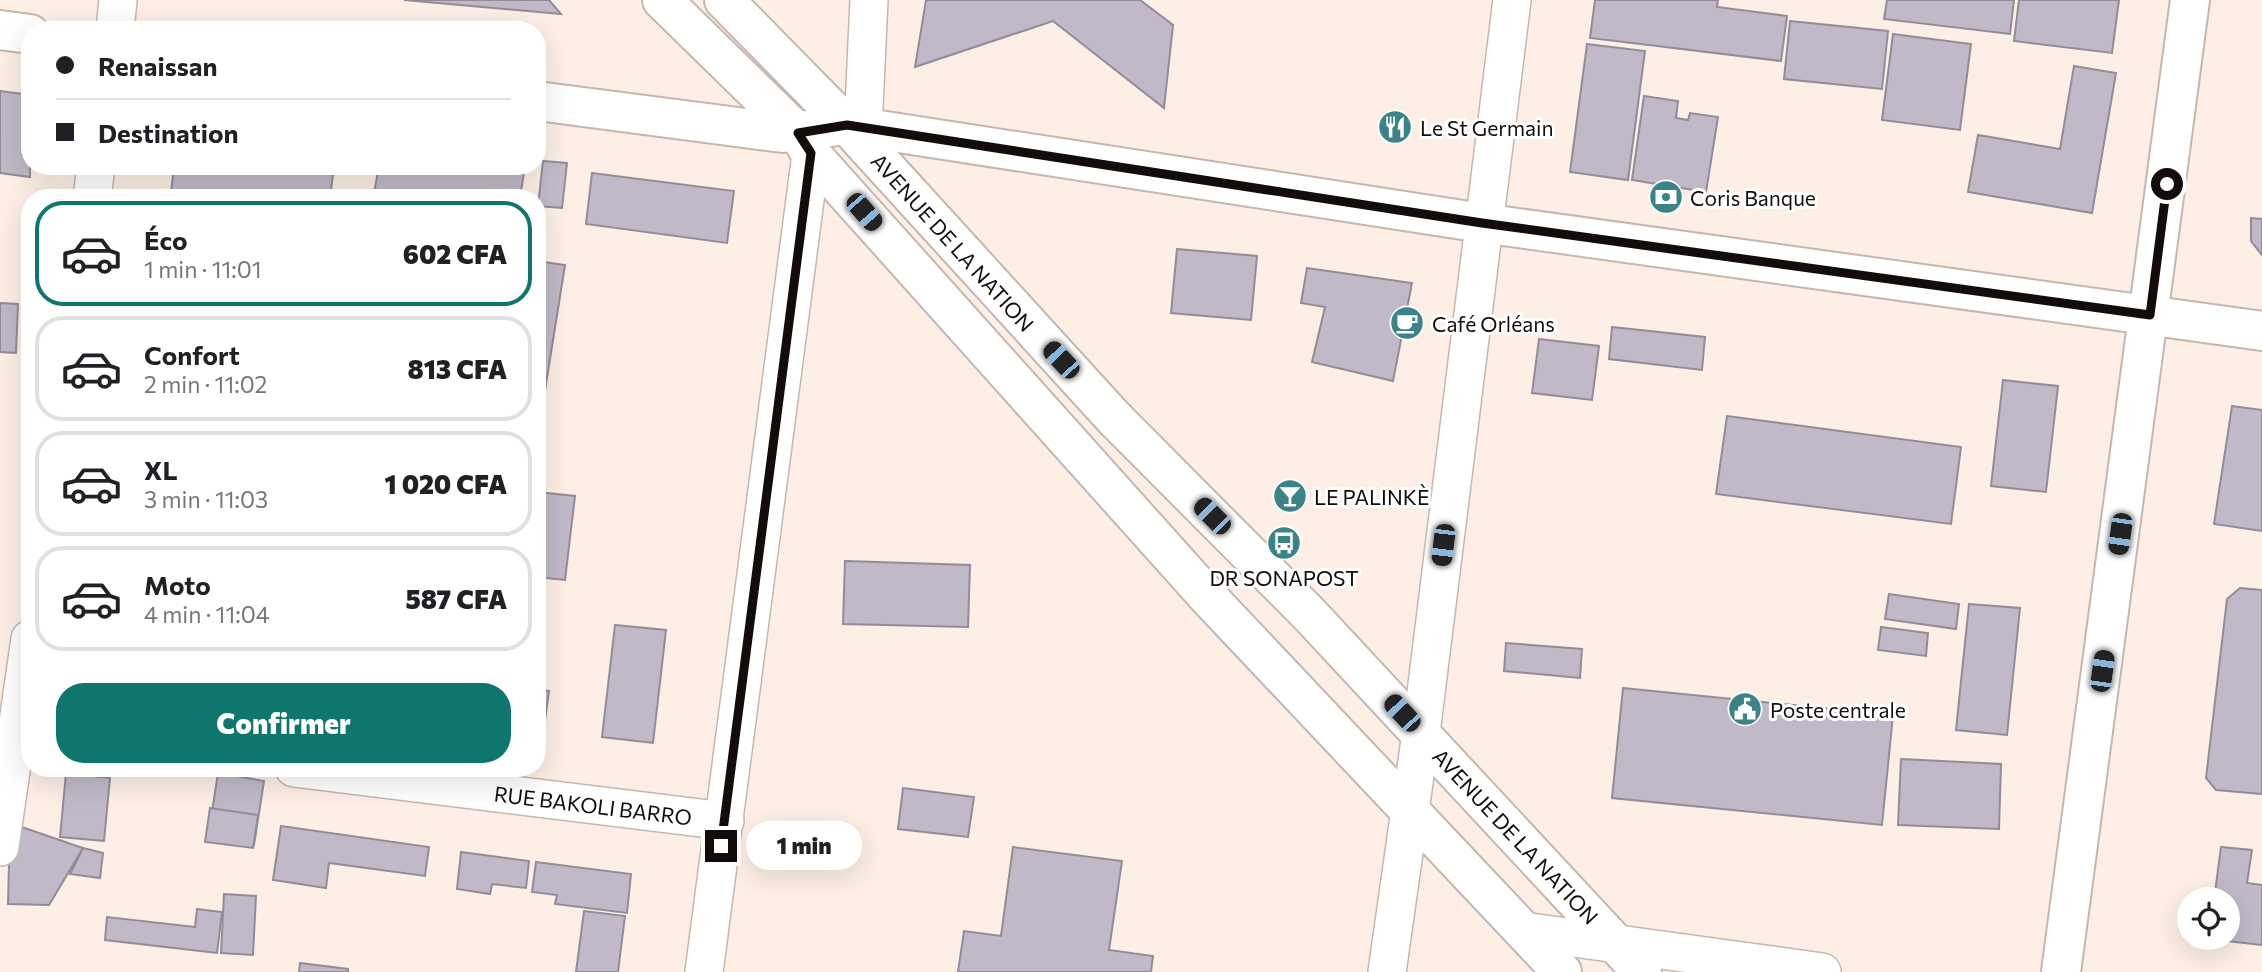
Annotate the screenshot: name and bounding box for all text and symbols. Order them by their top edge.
text: Renaissan [98,50,218,81]
restaurant icon: Le St Germain [1376,108,1414,146]
place label: Le St Germain [1420,115,1553,140]
text: Destination [98,117,239,148]
street label: AVENUE DE LA NATION [866,148,1040,336]
route start [2151,168,2183,200]
bank icon: Coris Banque [1647,178,1685,216]
place label: Coris Banque [1690,185,1816,210]
car [843,189,886,235]
icon: car [60,222,123,285]
text: Éco [144,224,188,255]
text: 602 CFA [403,238,507,269]
text: 1 min · 11:01 [144,255,262,283]
cafe icon: Café Orléans [1388,304,1426,342]
place label: Café Orléans [1432,311,1555,336]
icon: car [60,337,123,400]
car [1039,337,1084,383]
text: Confort [144,339,240,370]
text: 813 CFA [407,353,507,384]
text: 2 min · 11:02 [144,370,267,398]
icon: car [60,452,123,515]
text: XL [144,454,178,485]
text: 1 020 CFA [385,468,507,499]
bar icon: LE PALINKÈ [1271,477,1309,515]
place label: LE PALINKÈ [1314,484,1429,509]
text: 3 min · 11:03 [144,485,268,513]
car [1190,494,1235,538]
car [2107,512,2134,556]
car [1431,523,1456,567]
bus stop icon: DR SONAPOST [1265,524,1303,562]
place label: DR SONAPOST [1209,565,1359,590]
icon: car [60,567,123,630]
text: Moto [144,569,211,600]
text: 587 CFA [405,583,507,614]
text: 4 min · 11:04 [144,600,270,628]
car [2089,649,2116,693]
button: Confirmer [56,683,511,763]
car [1380,690,1425,736]
public building icon: Poste centrale [1726,690,1764,728]
place label: Poste centrale [1770,697,1906,722]
street label: AVENUE DE LA NATION [1428,743,1604,929]
street label: RUE BAKOLI BARRO [493,780,693,830]
callout: 1 min [746,822,861,870]
route end [705,830,737,862]
text: 1 min [776,831,832,859]
map controls [2177,887,2240,950]
button: locate [2177,887,2240,950]

